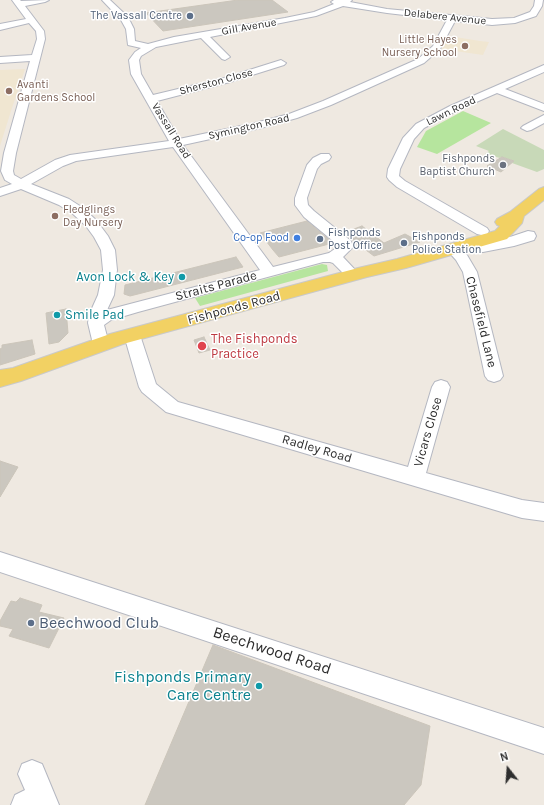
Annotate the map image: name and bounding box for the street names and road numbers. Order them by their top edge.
street label: Delabere Avenue [403,6,487,28]
street label: Gill Avenue [221,16,277,38]
street label: Sherston Close [178,66,254,98]
street label: Lawn Road [424,93,478,129]
street label: Vassall Road [149,101,193,161]
street label: Symington Road [207,111,291,143]
street label: Straits Parade [173,268,259,304]
street label: Chasefield Lane [462,275,500,369]
street label: Fishponds Road [186,288,282,328]
street label: Vicars Close [411,395,445,469]
street label: Radley Road [280,432,354,466]
street label: Beechwood Road [210,623,334,679]

